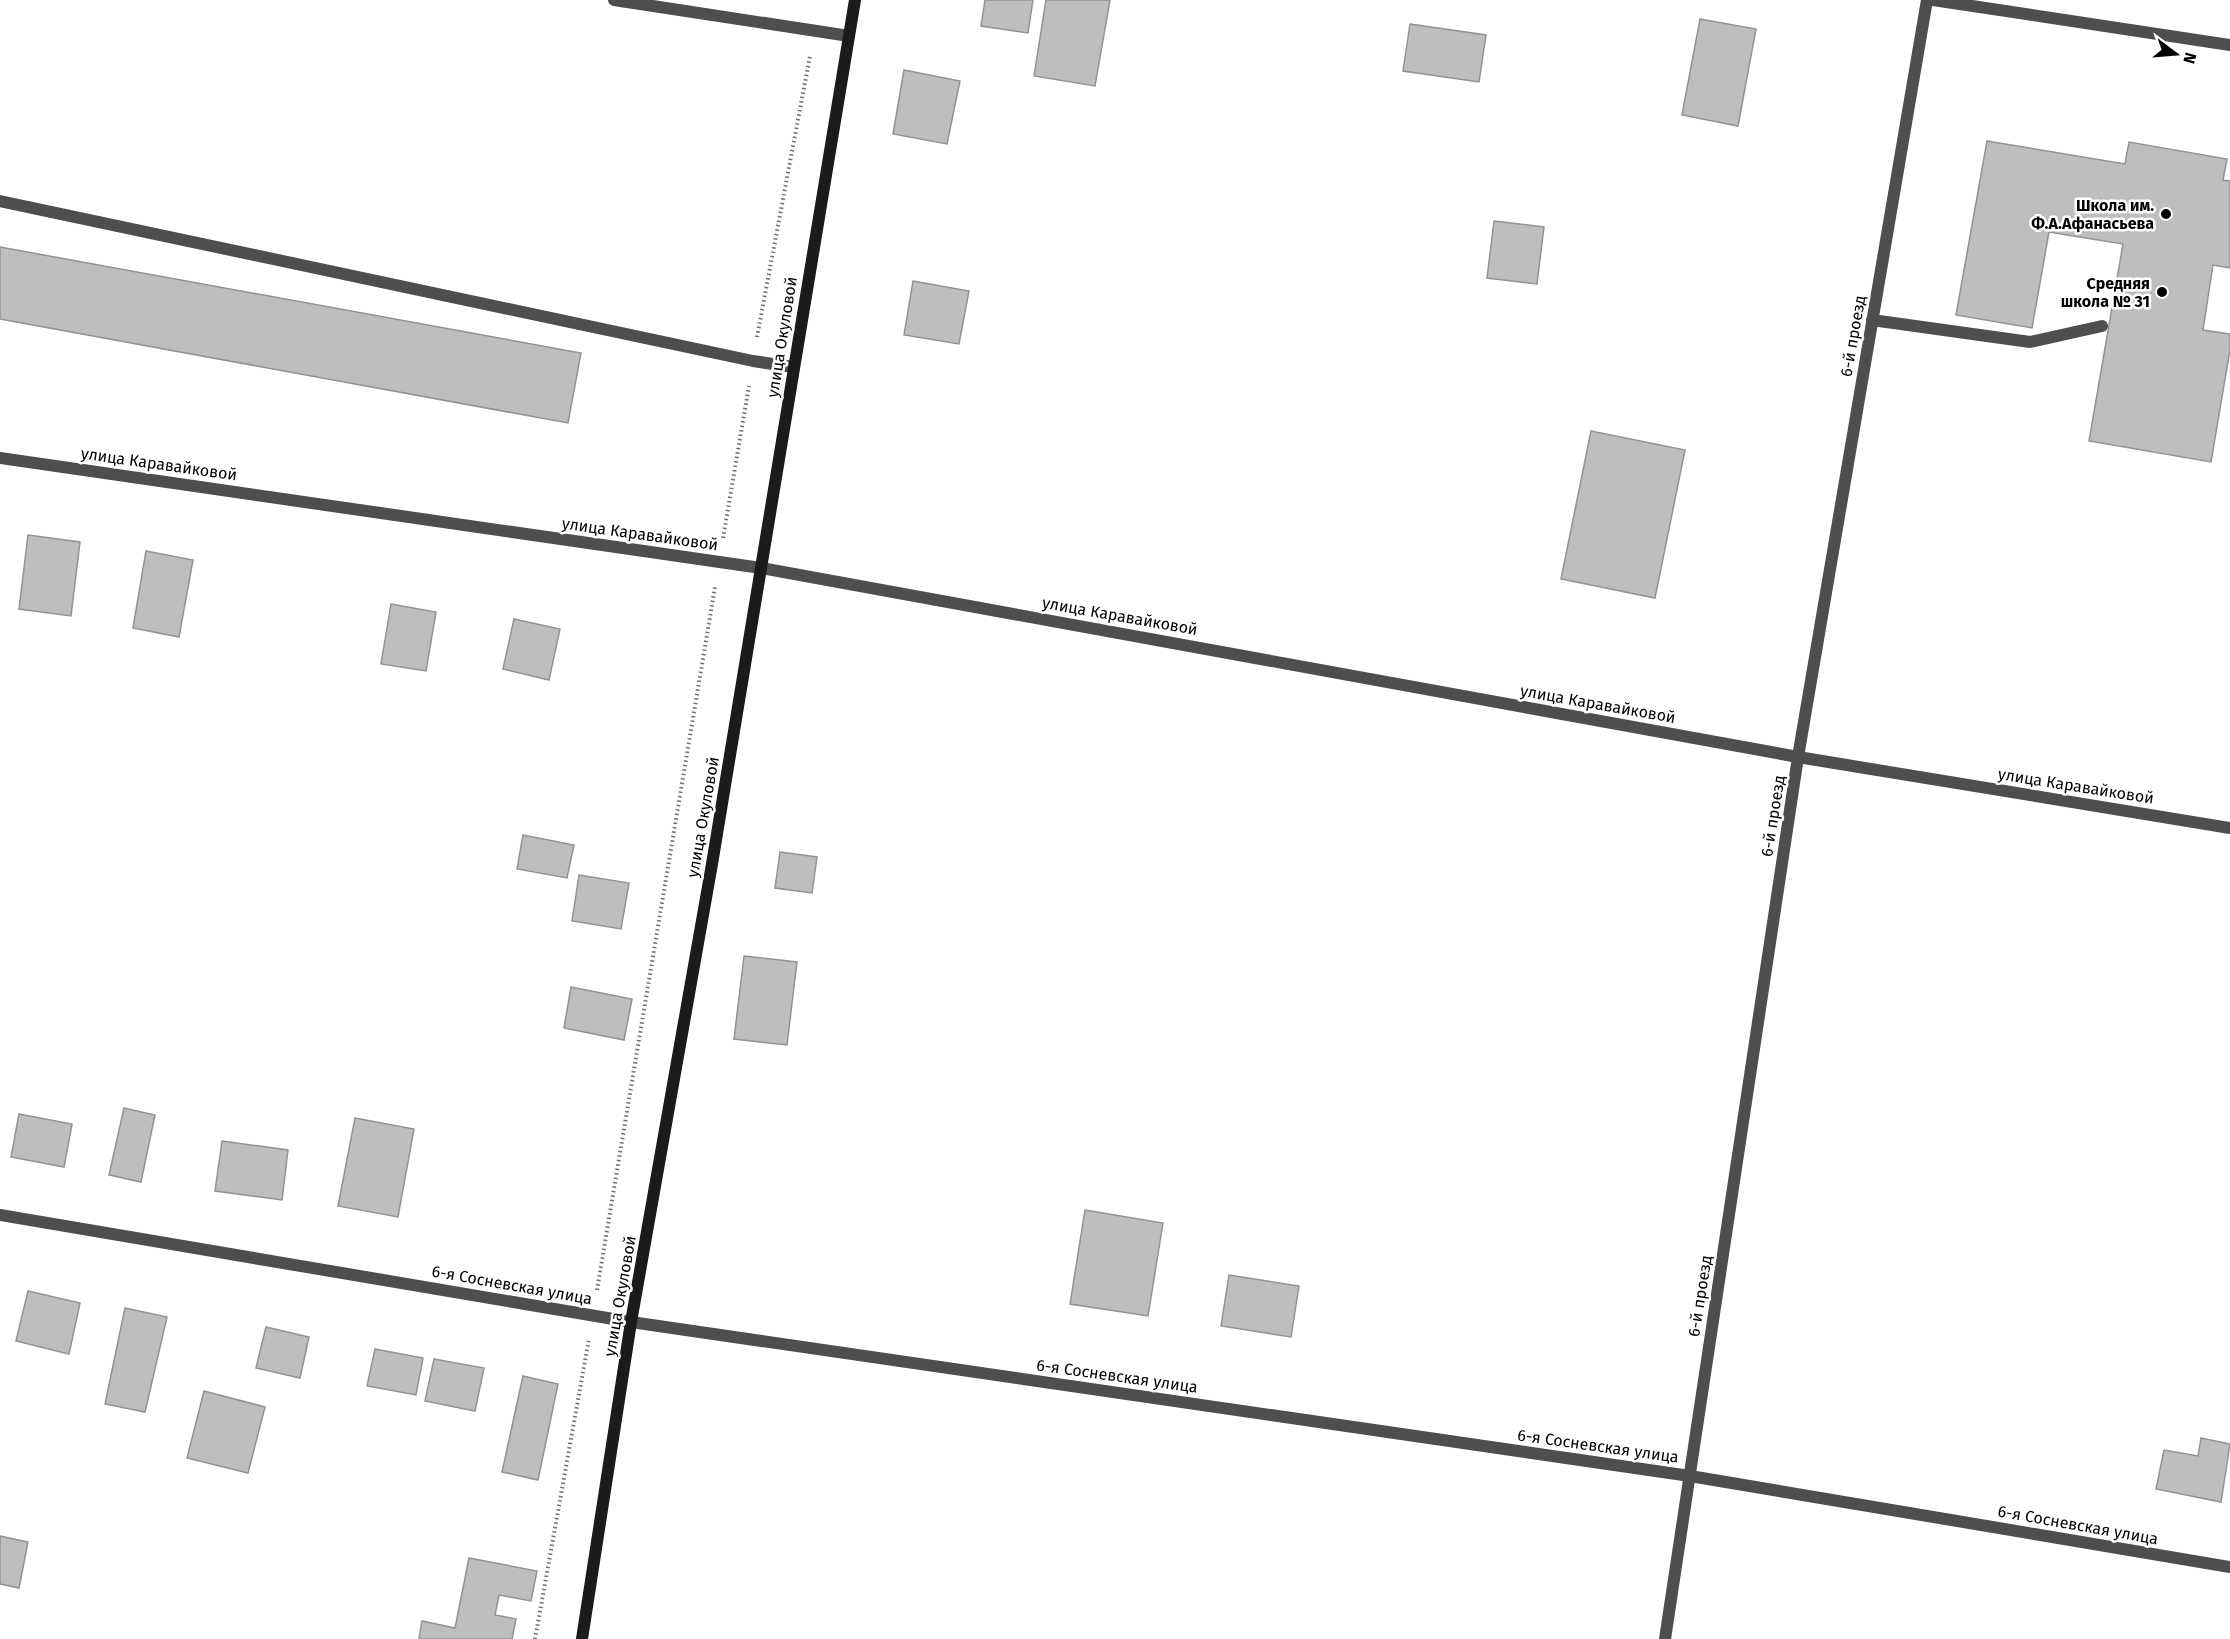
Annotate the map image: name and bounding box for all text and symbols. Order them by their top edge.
north arrow [2146,24,2206,84]
text: N [2179,50,2201,66]
place label: Школа им. Ф.А.Афанасьева [2031,196,2154,233]
marker: Школа им. Ф.А.Афанасьева [2159,207,2173,221]
place label: Средняя школа № 31 [2061,274,2150,311]
street label: улица Окуловой [763,275,801,399]
marker: Средняя школа № 31 [2155,285,2169,299]
street label: 6-й проезд [1837,294,1870,378]
street label: улица Каравайковой [80,444,238,484]
street label: улица Каравайковой [561,514,719,554]
street label: улица Каравайковой [1041,593,1199,639]
street label: улица Каравайковой [1519,681,1677,727]
street label: улица Окуловой [683,755,723,879]
street label: улица Каравайковой [1997,764,2155,808]
street label: 6-й проезд [1757,774,1789,858]
street label: улица Окуловой [600,1234,640,1358]
street label: 6-й проезд [1684,1254,1716,1338]
street label: 6-я Сосневская улица [430,1262,594,1308]
street label: 6-я Сосневская улица [1035,1355,1199,1397]
street label: 6-я Сосневская улица [1516,1425,1680,1467]
street label: 6-я Сосневская улица [1996,1502,2160,1548]

